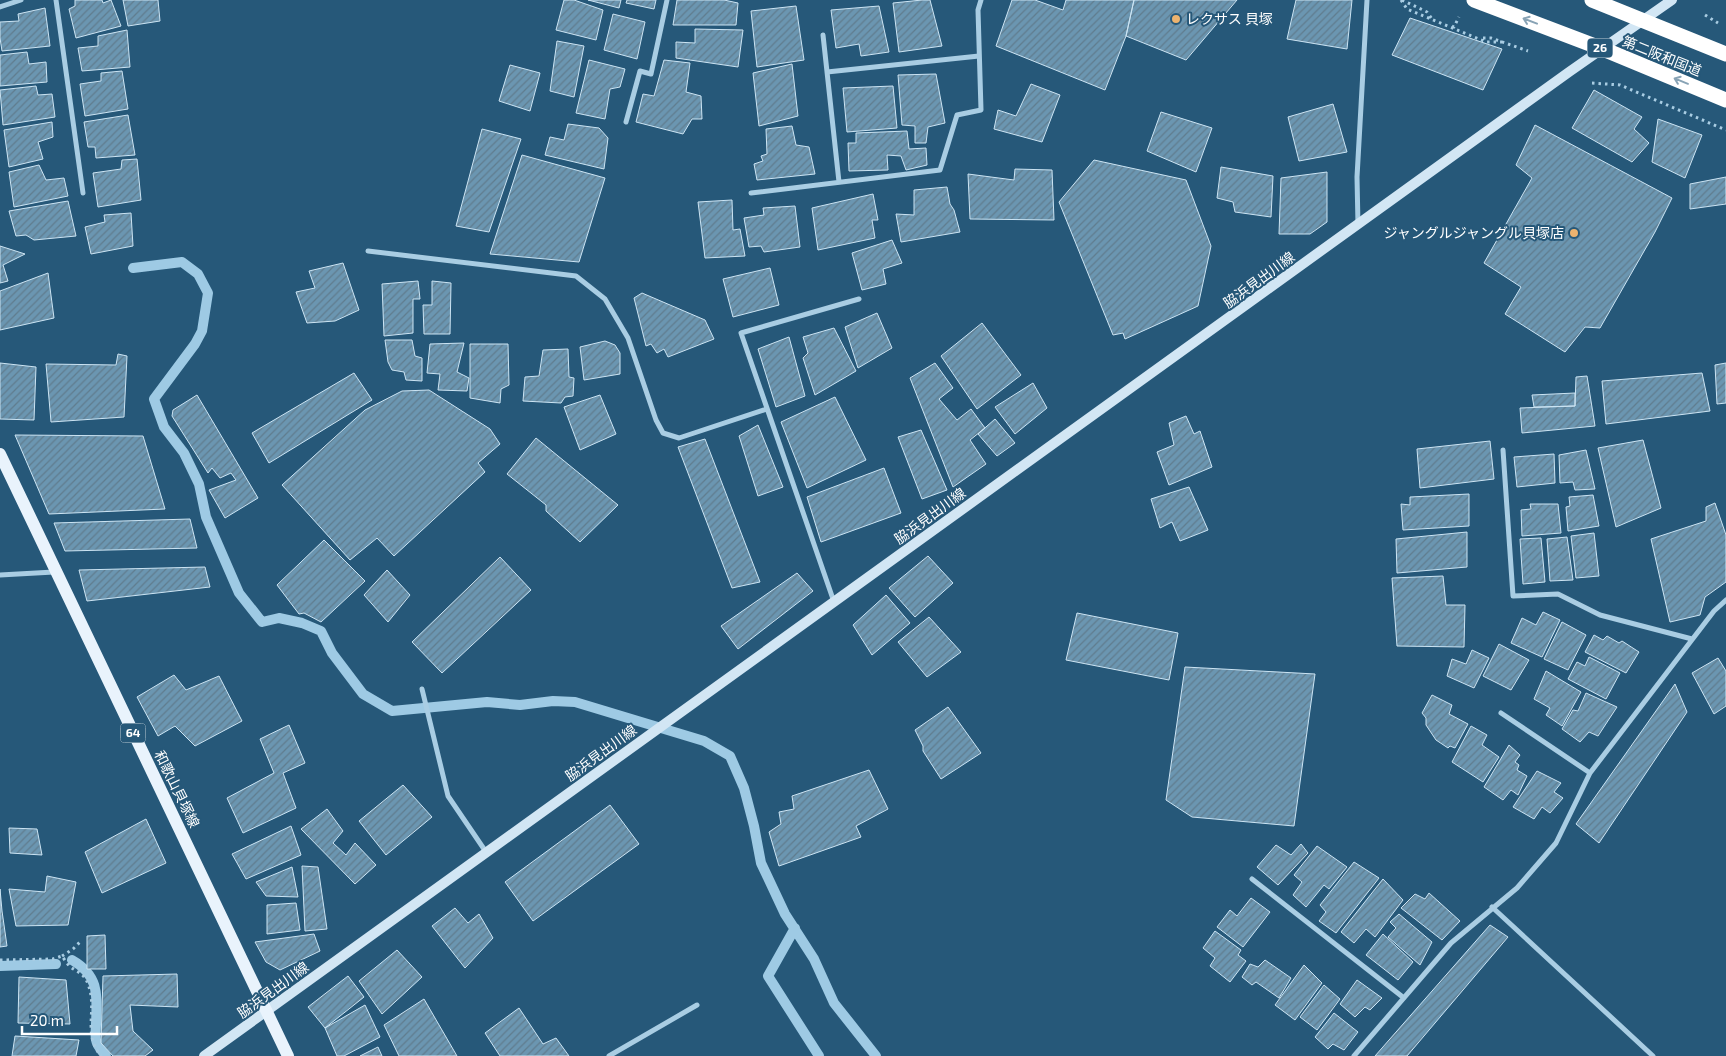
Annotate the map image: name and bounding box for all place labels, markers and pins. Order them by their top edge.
place label: レクサス 貝塚 [1186,10,1273,27]
marker: レクサス 貝塚 [1170,13,1182,25]
place label: ジャングルジャングル貝塚店 [1383,224,1564,241]
marker: ジャングルジャングル貝塚店 [1568,227,1580,239]

